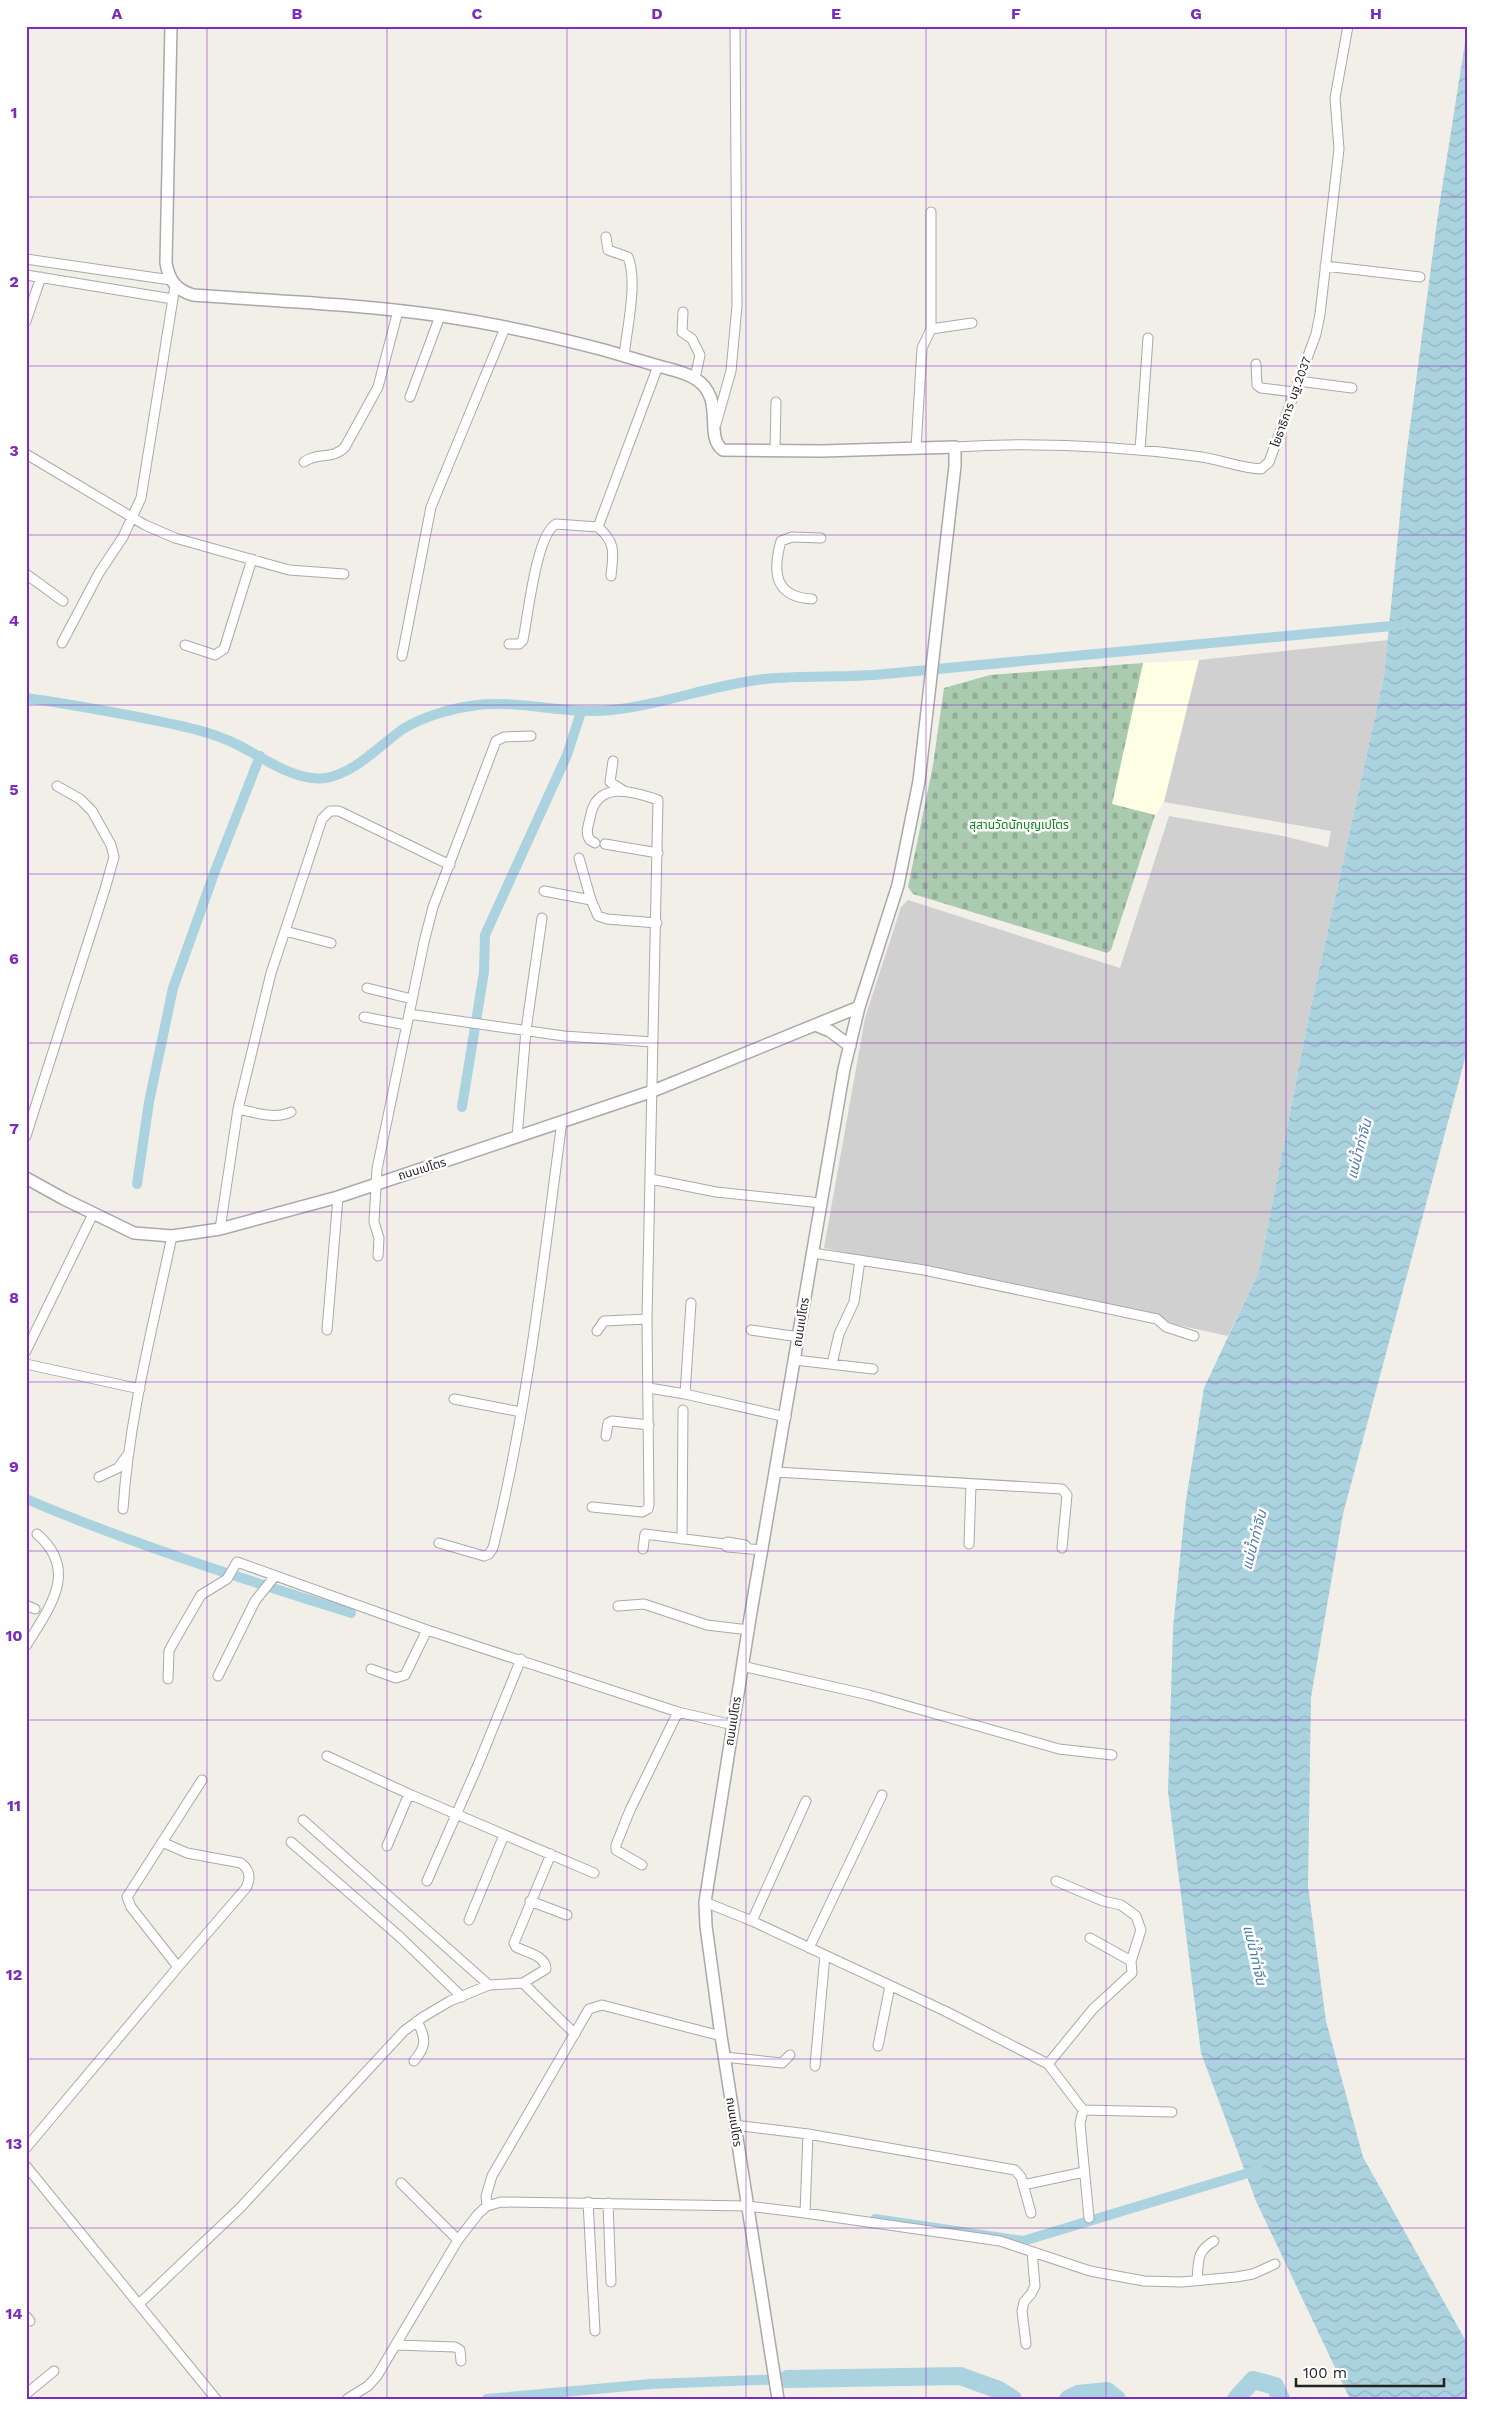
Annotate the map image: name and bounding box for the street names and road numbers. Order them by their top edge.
street label: โยธาธิการ นฐ.2037 [1268,355,1314,449]
street label: ถนนเปโตร [396,1155,448,1183]
street label: ถนนเปโตร [790,1296,812,1348]
street label: ถนนเปโตร [722,1695,744,1747]
street label: ถนนเปโตร [723,2096,745,2148]

